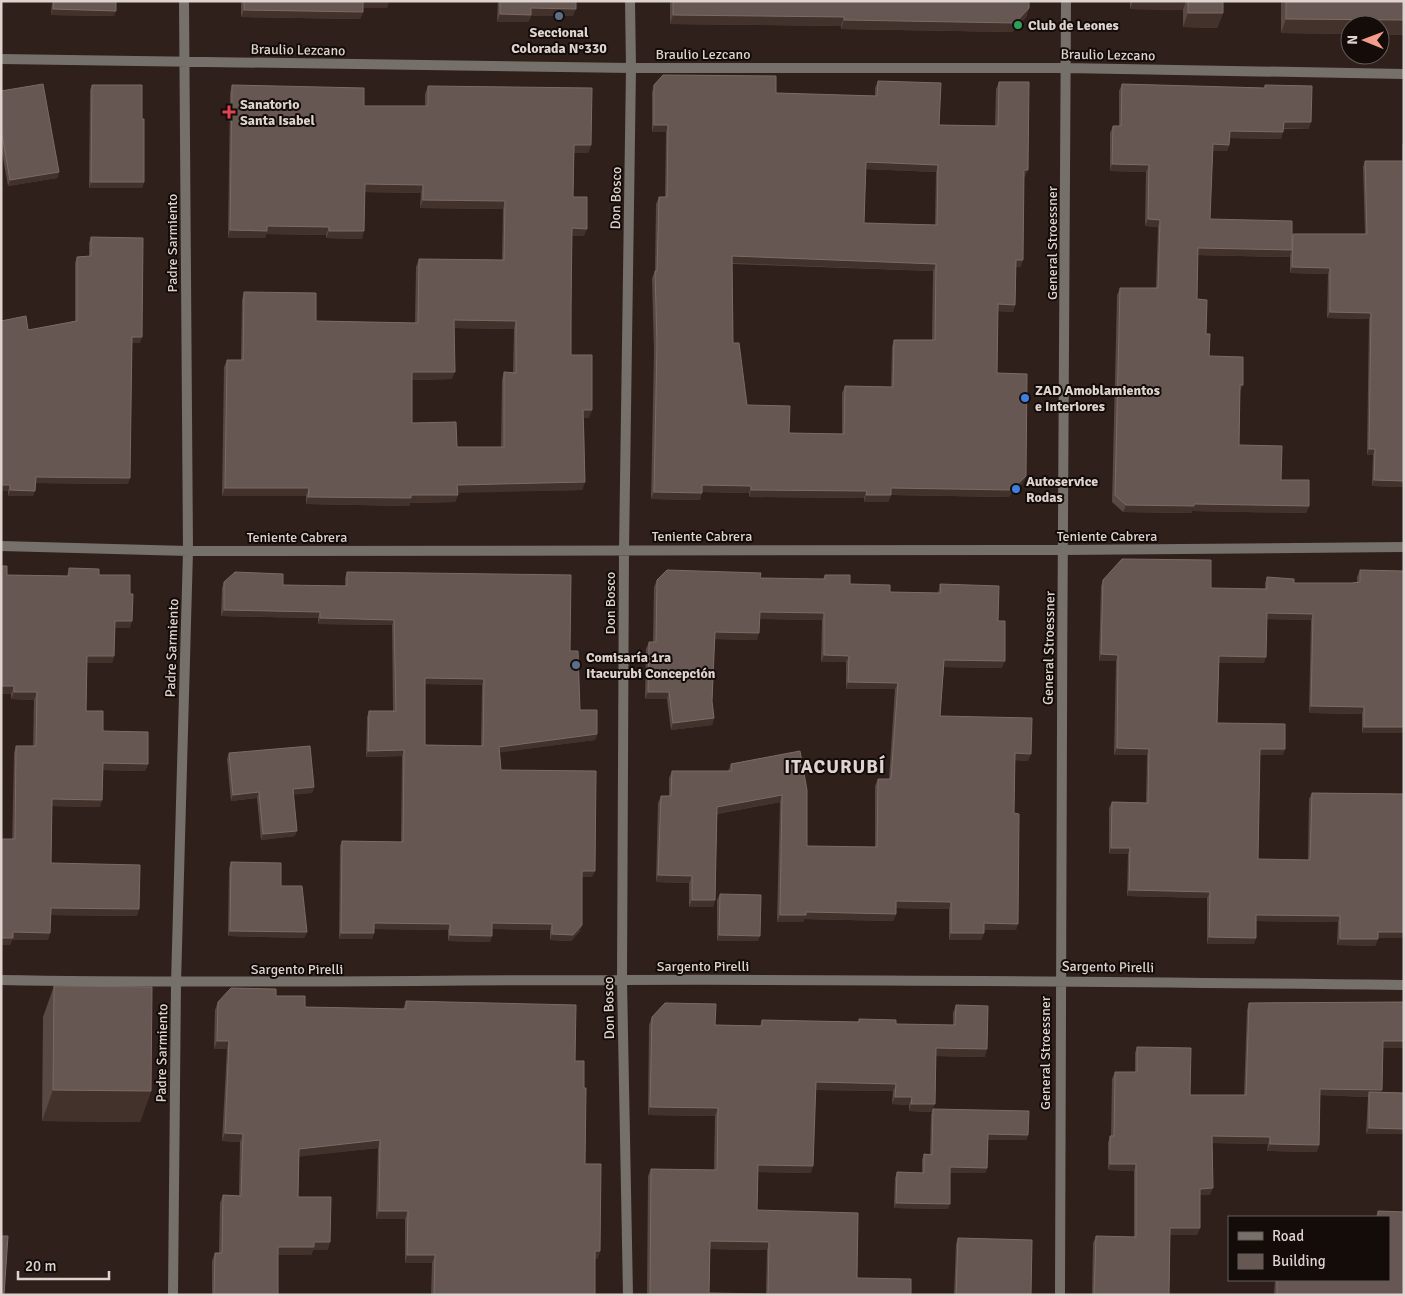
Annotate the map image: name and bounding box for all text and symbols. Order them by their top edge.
marker: Seccional Colorada N°330 [553,10,565,22]
north arrow [1340,15,1390,65]
place label: Club de Leones [1028,17,1119,34]
marker: Club de Leones [1012,19,1024,31]
place label: Seccional Colorada N°330 [511,24,607,57]
text: N [1344,35,1361,45]
street label: Braulio Lezcano [250,41,346,59]
street label: Braulio Lezcano [656,46,750,63]
street label: Braulio Lezcano [1060,46,1156,64]
place label: Sanatorio Santa Isabel [240,96,315,129]
marker: Sanatorio Santa Isabel [222,105,236,119]
street label: Don Bosco [607,166,625,230]
street label: General Stroessner [1044,185,1061,300]
street label: Padre Sarmiento [164,194,181,292]
place label: ZAD Amoblamientos e Interiores [1035,382,1160,415]
marker: ZAD Amoblamientos e Interiores [1019,392,1031,404]
place label: Autoservice Rodas [1026,473,1098,506]
marker: Autoservice Rodas [1010,483,1022,495]
street label: Teniente Cabrera [652,528,752,545]
street label: Teniente Cabrera [1057,528,1157,545]
street label: Teniente Cabrera [247,529,347,546]
street label: Don Bosco [602,572,619,634]
street label: General Stroessner [1040,590,1059,705]
street label: Padre Sarmiento [162,598,182,698]
place label: Comisaría 1ra Itacurubi Concepción [586,649,716,682]
marker: Comisaría 1ra Itacurubi Concepción [570,659,582,671]
district label: ITACURUBÍ [784,755,886,779]
street label: Sargento Pirelli [657,958,749,975]
street label: Sargento Pirelli [1062,958,1154,976]
street label: Sargento Pirelli [251,961,343,978]
street label: Don Bosco [600,976,618,1040]
street label: General Stroessner [1037,995,1054,1110]
street label: Padre Sarmiento [153,1003,171,1103]
legend [1228,1216,1390,1281]
text: Road [1272,1227,1304,1245]
scale bar [18,1248,109,1280]
text: Building [1272,1252,1326,1270]
text: 20 m [25,1257,56,1275]

